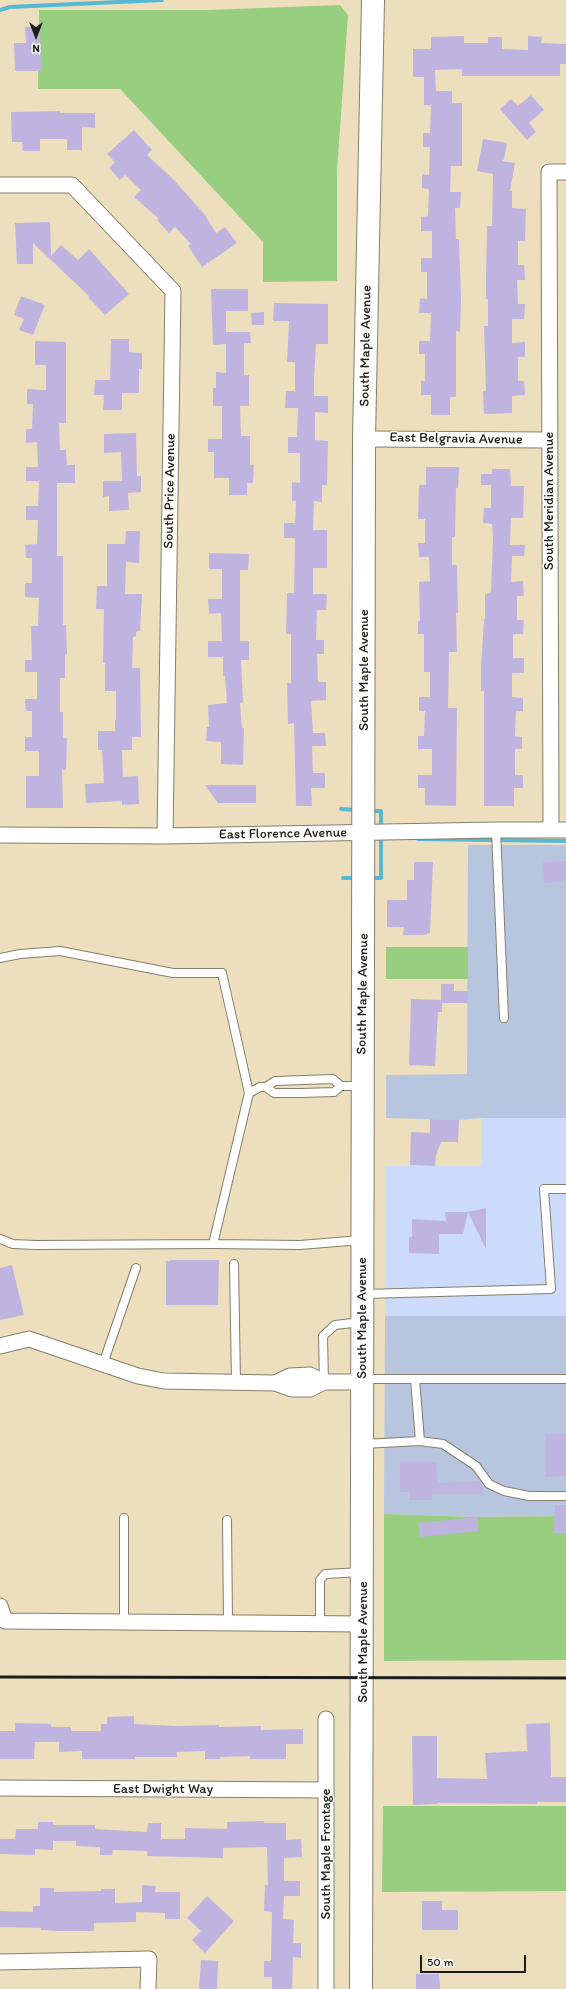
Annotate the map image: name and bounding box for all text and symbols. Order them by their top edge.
north arrow [16,16,56,56]
text: N [32,42,40,55]
street label: South Maple Avenue [357,285,375,407]
street label: East Belgravia Avenue [389,429,523,449]
street label: South Meridian Avenue [541,432,557,570]
street label: South Price Avenue [161,433,179,549]
street label: South Maple Avenue [356,609,372,731]
street label: East Florence Avenue [219,824,347,844]
street label: South Maple Avenue [354,933,372,1055]
street label: South Maple Avenue [354,1257,370,1379]
street label: South Maple Avenue [355,1581,371,1703]
street label: East Dwight Way [113,1781,213,1797]
street label: South Maple Frontage [318,1788,334,1920]
scale bar [422,1947,528,1973]
text: 50 m [427,1955,453,1969]

